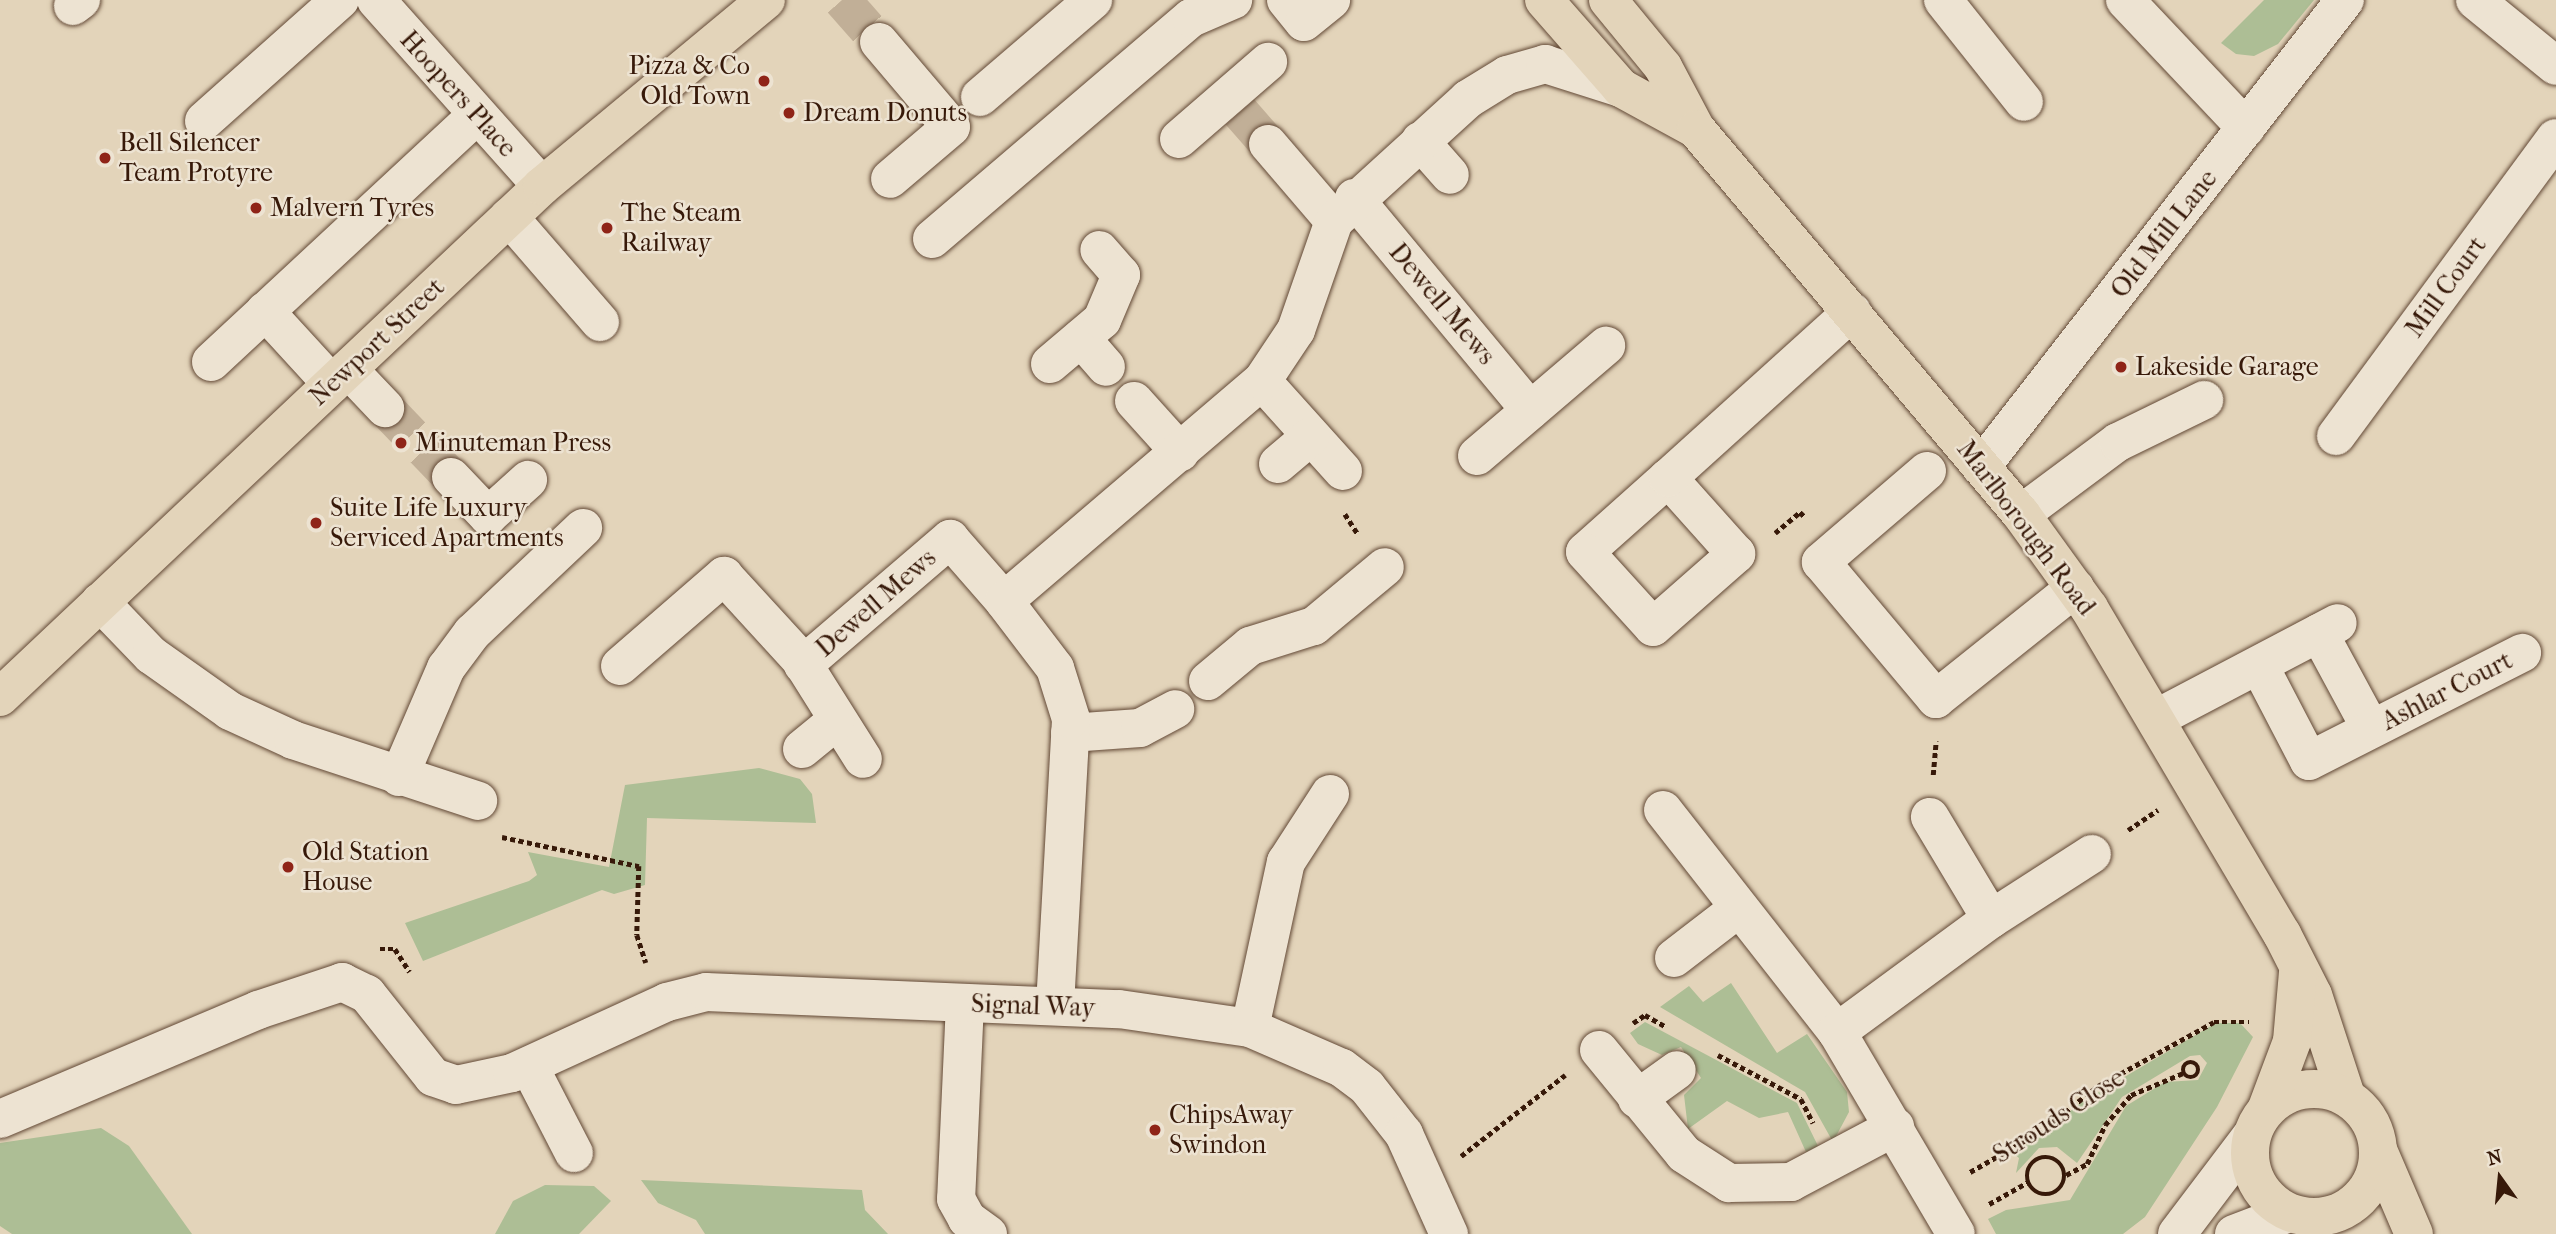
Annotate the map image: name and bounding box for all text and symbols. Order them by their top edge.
street label: Hoopers Place [393,24,523,164]
place label: Pizza & Co Old Town [628,50,750,112]
marker: Pizza & Co Old Town [756,73,772,89]
place label: Dream Donuts [803,97,967,129]
marker: Dream Donuts [781,105,797,121]
place label: Bell Silencer Team Protyre [119,127,273,188]
marker: Bell Silencer Team Protyre [97,150,113,166]
street label: Old Mill Lane [2104,164,2224,304]
place label: Malvern Tyres [270,192,434,224]
place label: The Steam Railway [621,197,741,258]
marker: Malvern Tyres [248,200,264,216]
marker: The Steam Railway [599,220,615,236]
street label: Mill Court [2399,230,2493,344]
street label: Dewell Mews [1382,237,1502,371]
street label: Newport Street [303,272,451,412]
place label: Lakeside Garage [2135,351,2319,383]
marker: Lakeside Garage [2113,359,2129,375]
place label: Minuteman Press [415,427,611,459]
street label: Marlborough Road [1950,434,2102,622]
marker: Minuteman Press [393,435,409,451]
place label: Suite Life Luxury Serviced Apartments [330,492,564,554]
marker: Suite Life Luxury Serviced Apartments [308,515,324,531]
street label: Dewell Mews [809,542,943,664]
street label: Ashlar Court [2376,645,2518,737]
place label: Old Station House [302,836,429,898]
marker: Old Station House [280,859,296,875]
street label: Signal Way [970,988,1096,1024]
street label: Strouds Close [1987,1062,2131,1170]
place label: ChipsAway Swindon [1169,1099,1293,1160]
marker: ChipsAway Swindon [1147,1122,1163,1138]
north arrow [2465,1143,2535,1213]
text: N [2485,1145,2504,1170]

